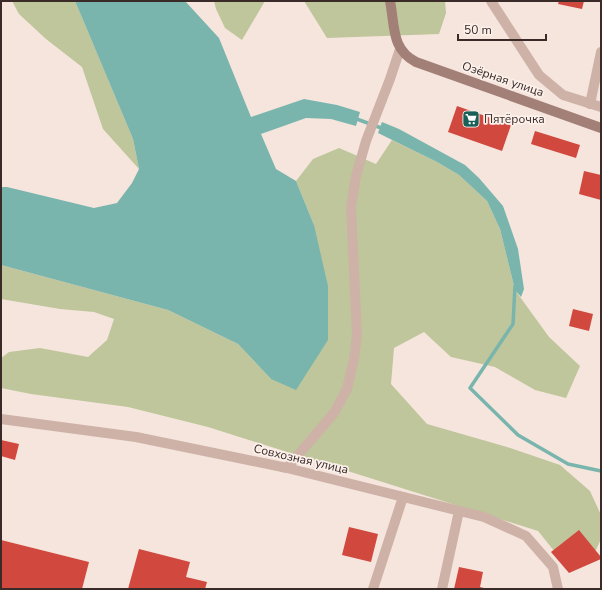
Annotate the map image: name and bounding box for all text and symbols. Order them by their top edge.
scale bar [458,16,546,42]
text: 50 m [464,22,492,38]
street label: Озёрная улица [460,58,546,100]
supermarket icon: Пятёрочка [461,109,481,129]
place label: Пятёрочка [484,111,545,127]
street label: Совхозная улица [252,440,350,478]

